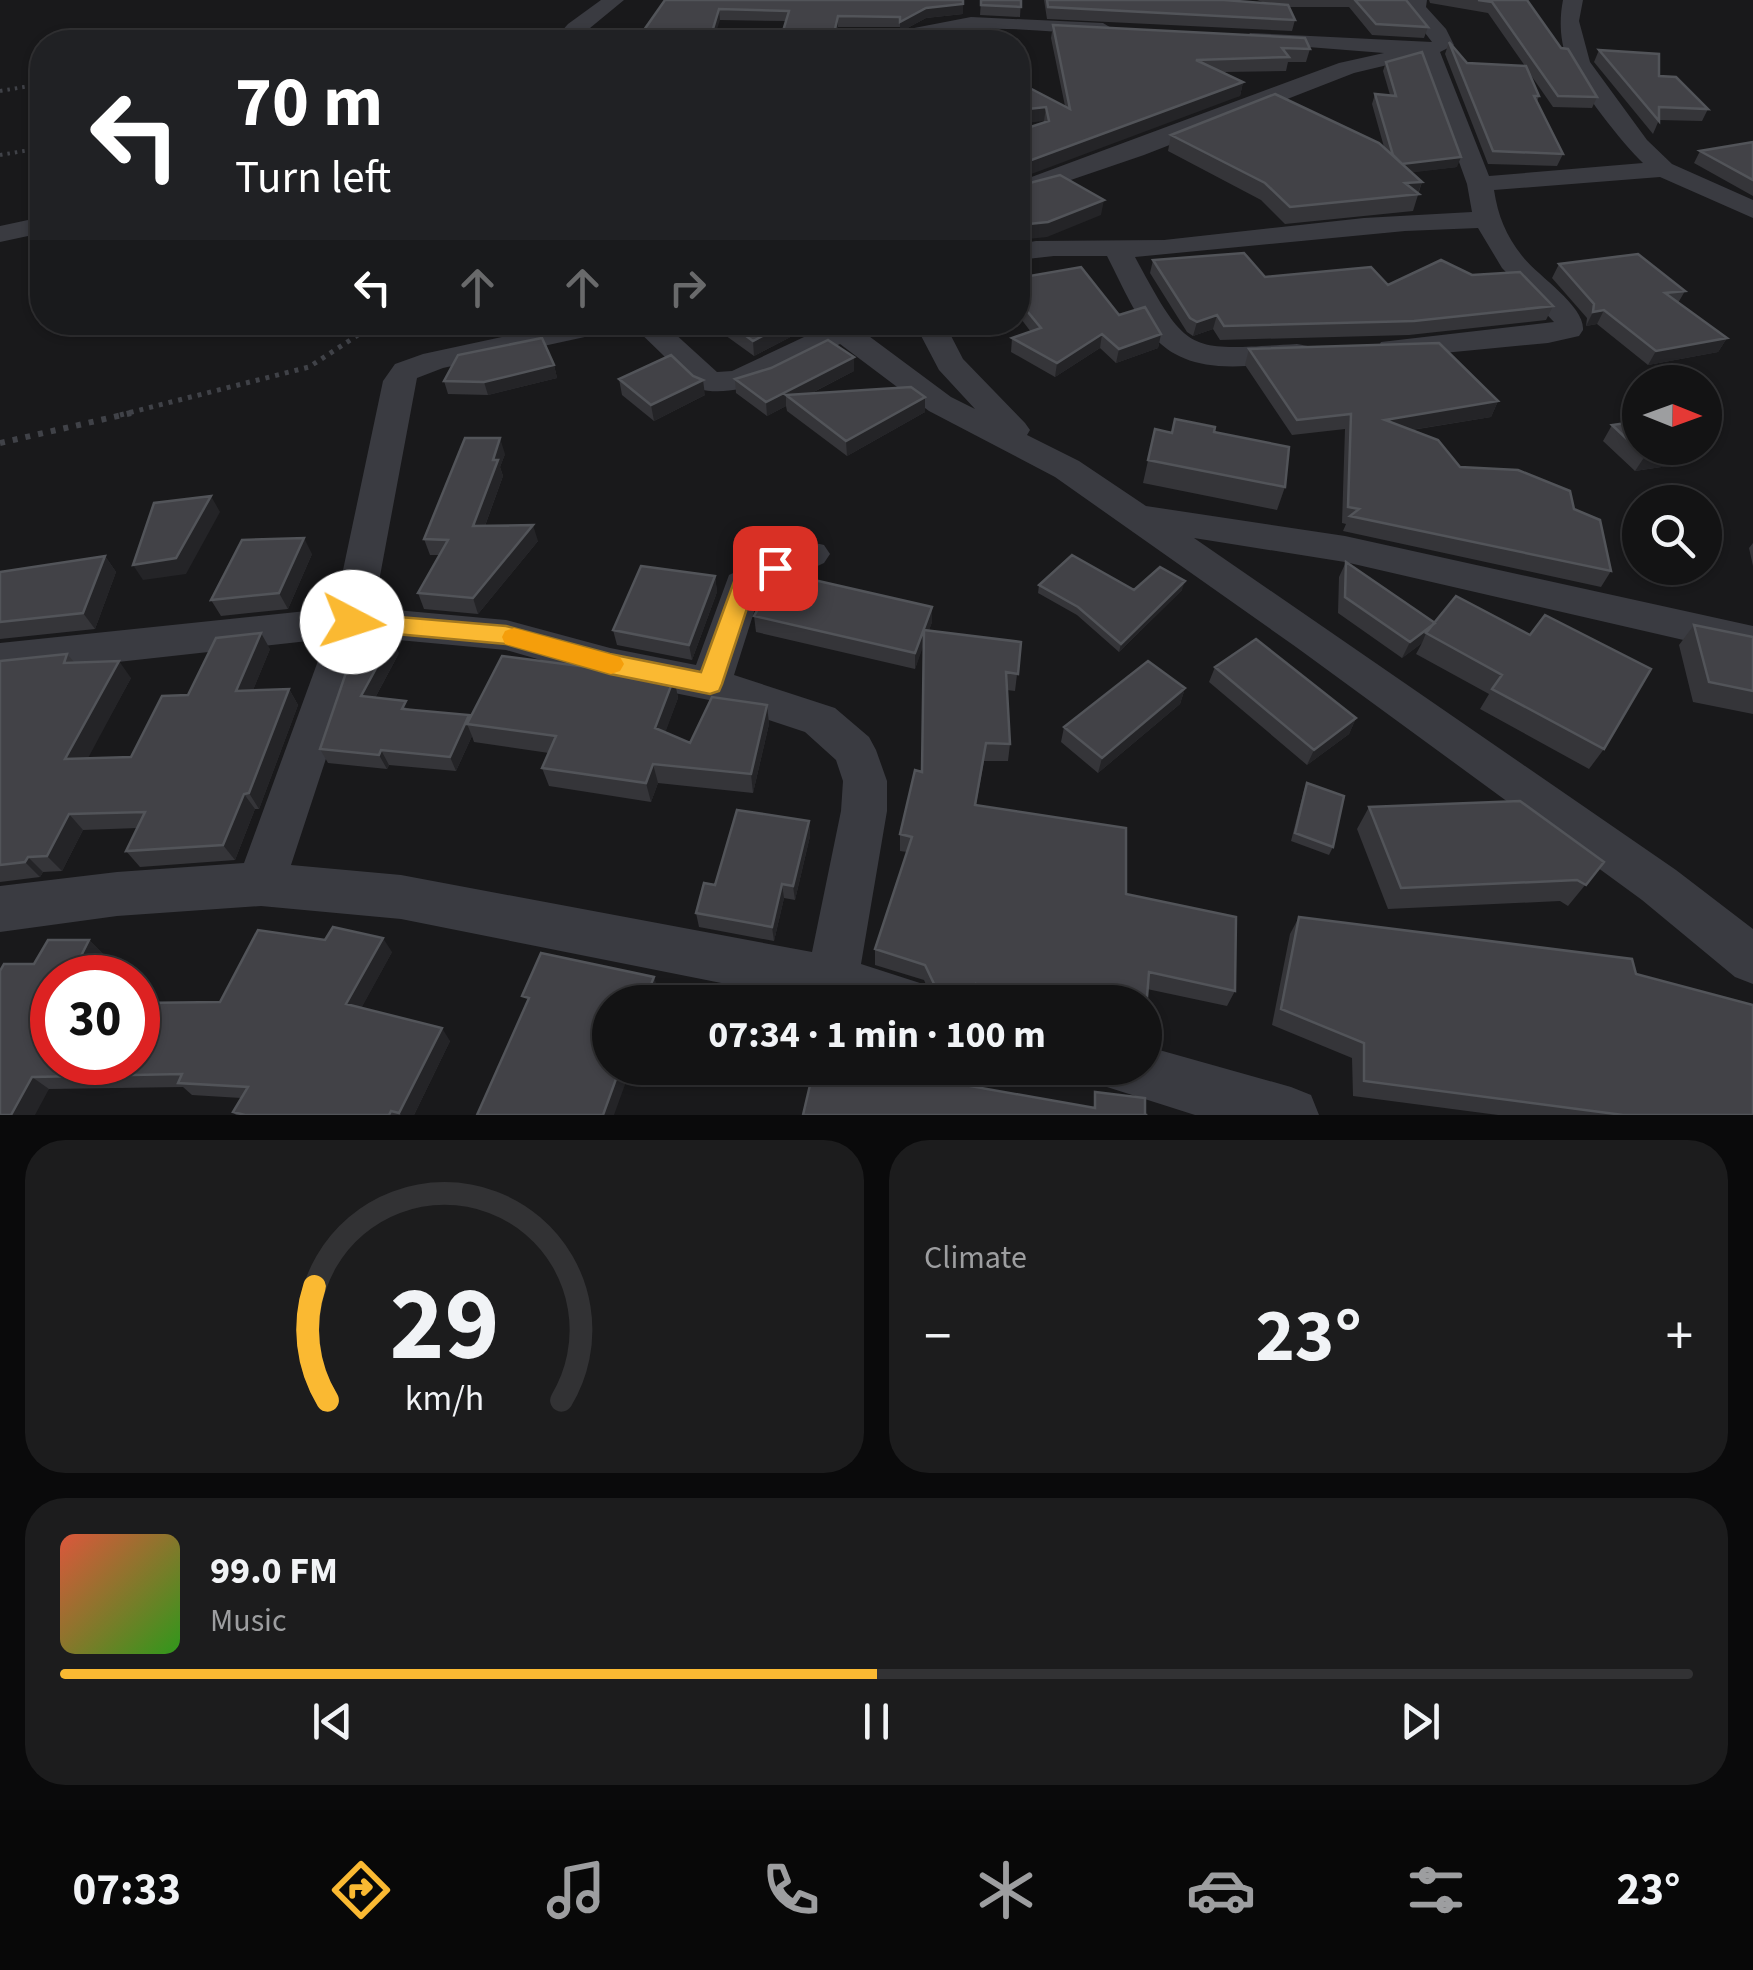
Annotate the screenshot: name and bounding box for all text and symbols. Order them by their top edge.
text: 70 m [235,53,383,153]
icon: left [70,70,200,200]
text: Turn left [235,146,391,210]
icon: left [345,260,400,315]
icon: ahead [450,260,505,315]
icon: ahead [555,260,610,315]
icon: right [660,260,715,315]
north arrow [1622,365,1722,465]
map controls [1622,365,1722,585]
button: search [1622,485,1722,585]
pin [733,526,818,611]
icon: arrive [748,541,803,596]
position arrow [300,570,404,674]
speed limit sign: 30 [30,955,160,1085]
text: 07:34 · 1 min · 100 m [708,1008,1046,1062]
text: Climate [924,1235,1027,1281]
text: 29 [390,1252,499,1400]
text: 23° [1255,1283,1362,1390]
text: − [924,1298,951,1376]
text: + [1666,1298,1693,1376]
text: km/h [405,1373,484,1424]
text: 99.0 FM [210,1544,338,1598]
text: Music [210,1598,287,1644]
icon: previous [305,1694,360,1749]
icon: pause [849,1694,904,1749]
icon: next [1393,1694,1448,1749]
icon: directions [326,1855,396,1925]
icon: music [541,1855,611,1925]
icon: phone [756,1855,826,1925]
icon: climate [971,1855,1041,1925]
icon: car [1186,1855,1256,1925]
icon: filters [1401,1855,1471,1925]
text: 07:33 [73,1858,181,1922]
text: 23° [1617,1858,1680,1922]

